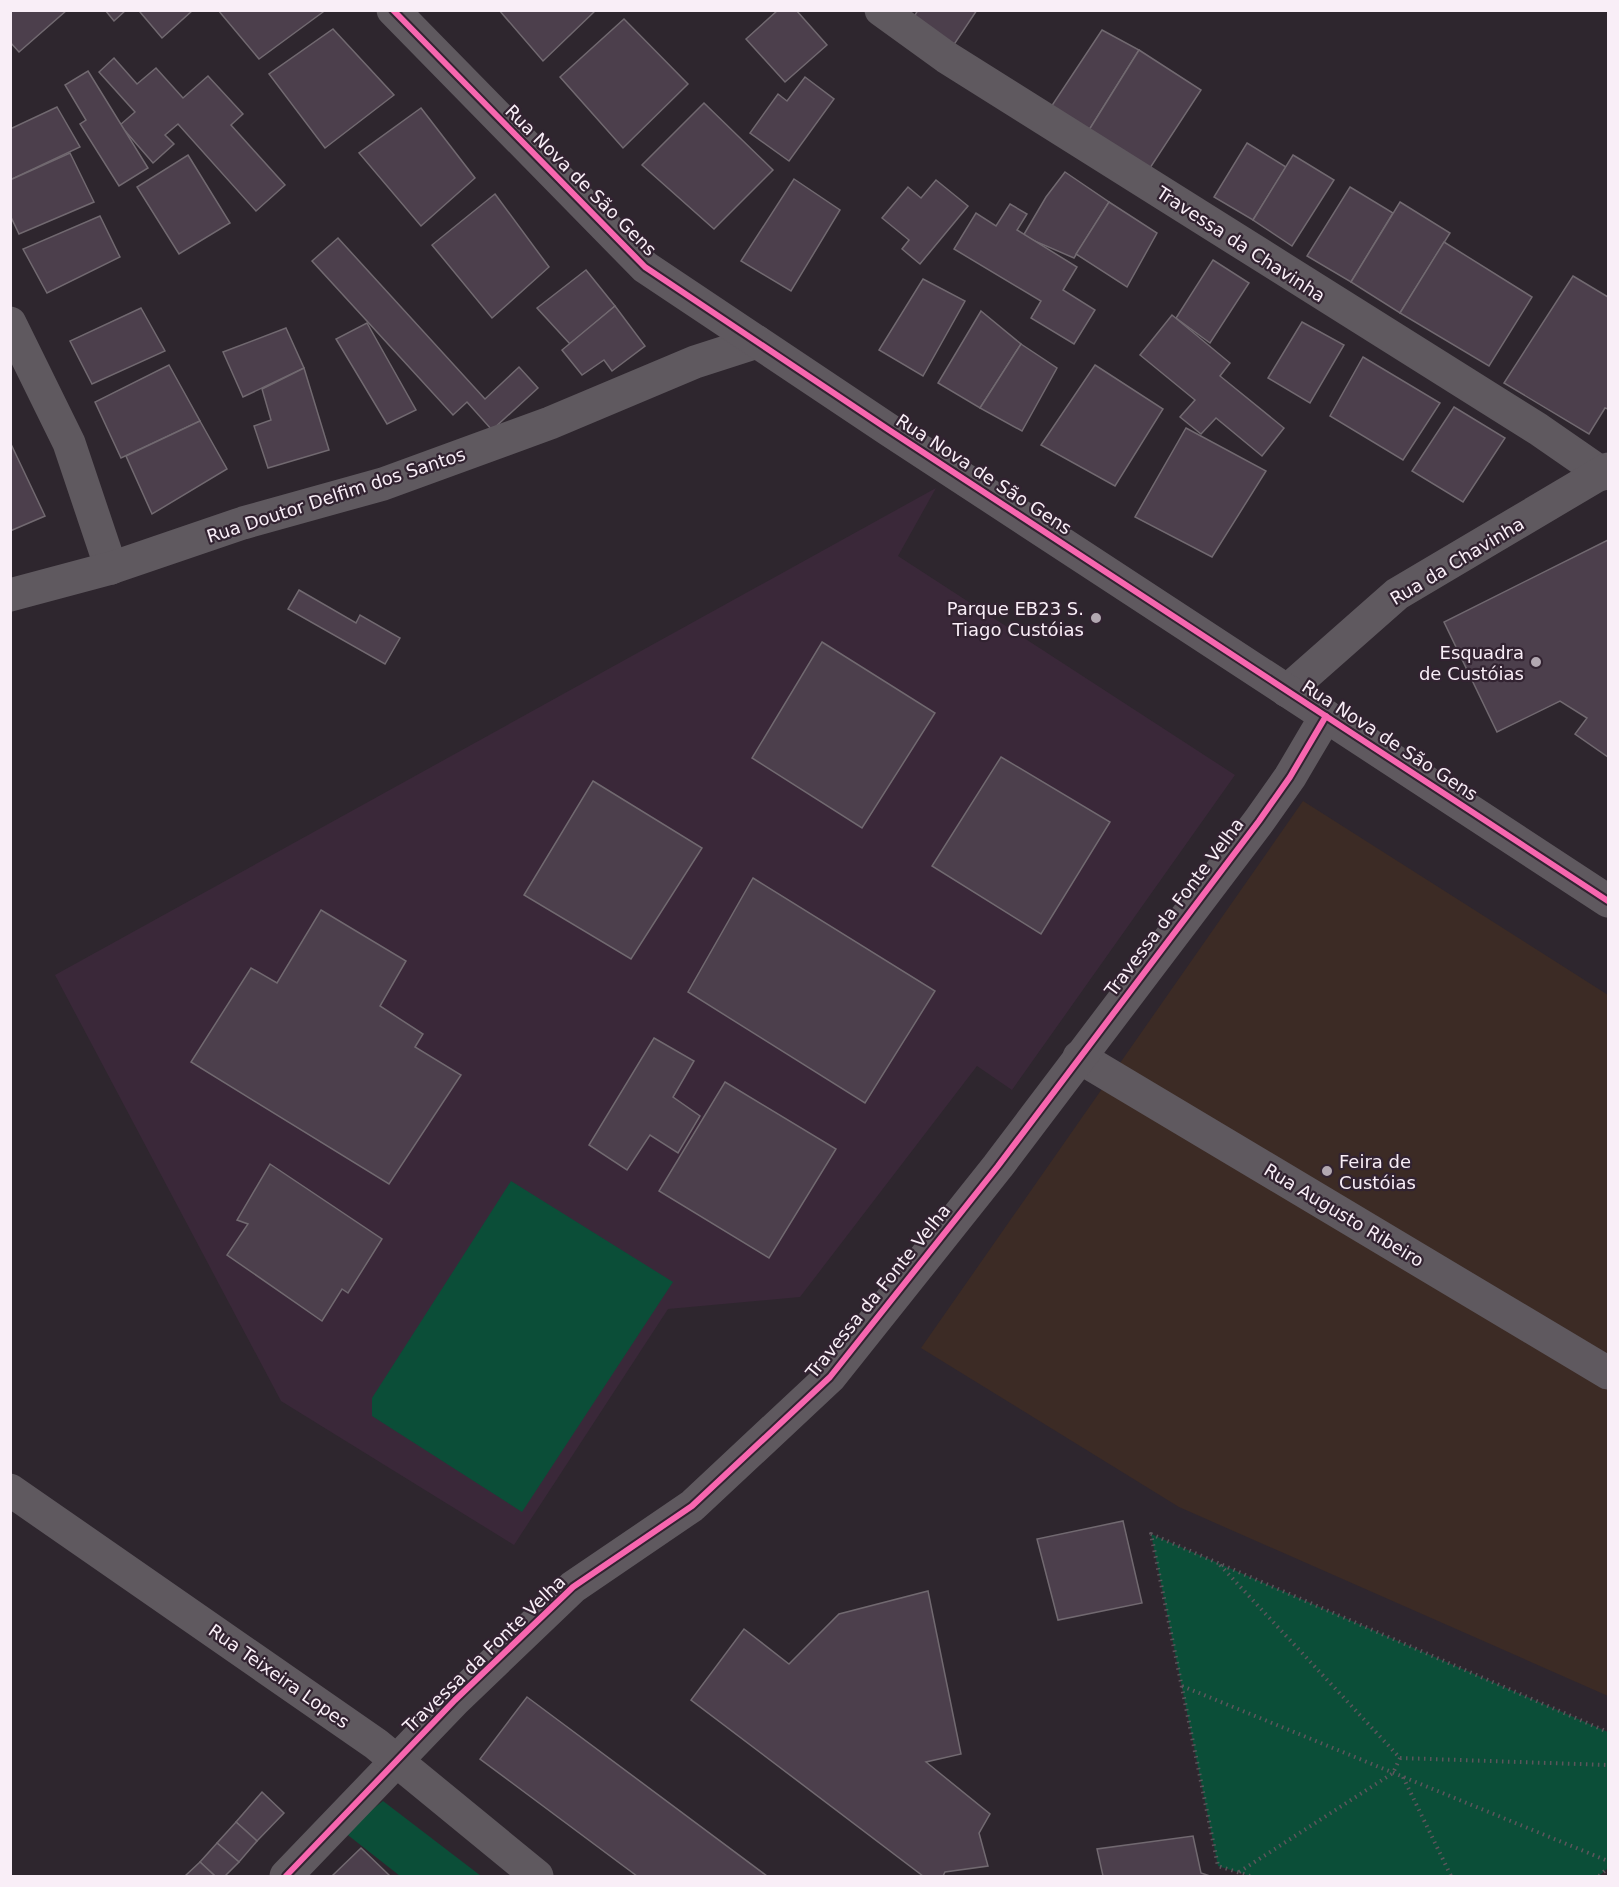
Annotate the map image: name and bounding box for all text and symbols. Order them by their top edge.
street label: Rua Nova de São Gens [501,100,661,260]
street label: Travessa da Chavinha [1152,181,1329,306]
street label: Rua Nova de São Gens [892,409,1076,539]
street label: Rua Doutor Delfim dos Santos [204,443,468,547]
street label: Rua da Chavinha [1386,513,1528,609]
place label: Parque EB23 S. Tiago Custóias [947,598,1084,640]
marker: Parque EB23 S. Tiago Custóias [1089,611,1103,625]
place label: Esquadra de Custóias [1419,642,1524,684]
marker: Esquadra de Custóias [1529,655,1543,669]
street label: Rua Nova de São Gens [1298,675,1482,805]
street label: Travessa da Fonte Velha [1100,814,1248,1001]
place label: Feira de Custóias [1339,1151,1416,1193]
street label: Rua Augusto Ribeiro [1260,1159,1428,1271]
marker: Feira de Custóias [1320,1164,1334,1178]
street label: Travessa da Fonte Velha [801,1200,955,1383]
street label: Travessa da Fonte Velha [398,1571,570,1738]
street label: Rua Teixeira Lopes [205,1620,353,1732]

